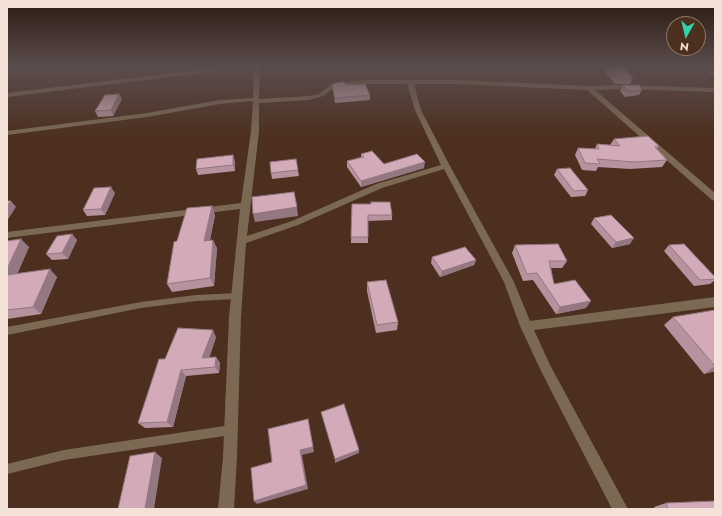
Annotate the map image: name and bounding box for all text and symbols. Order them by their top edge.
north arrow [666,16,706,56]
text: N [679,38,690,55]

